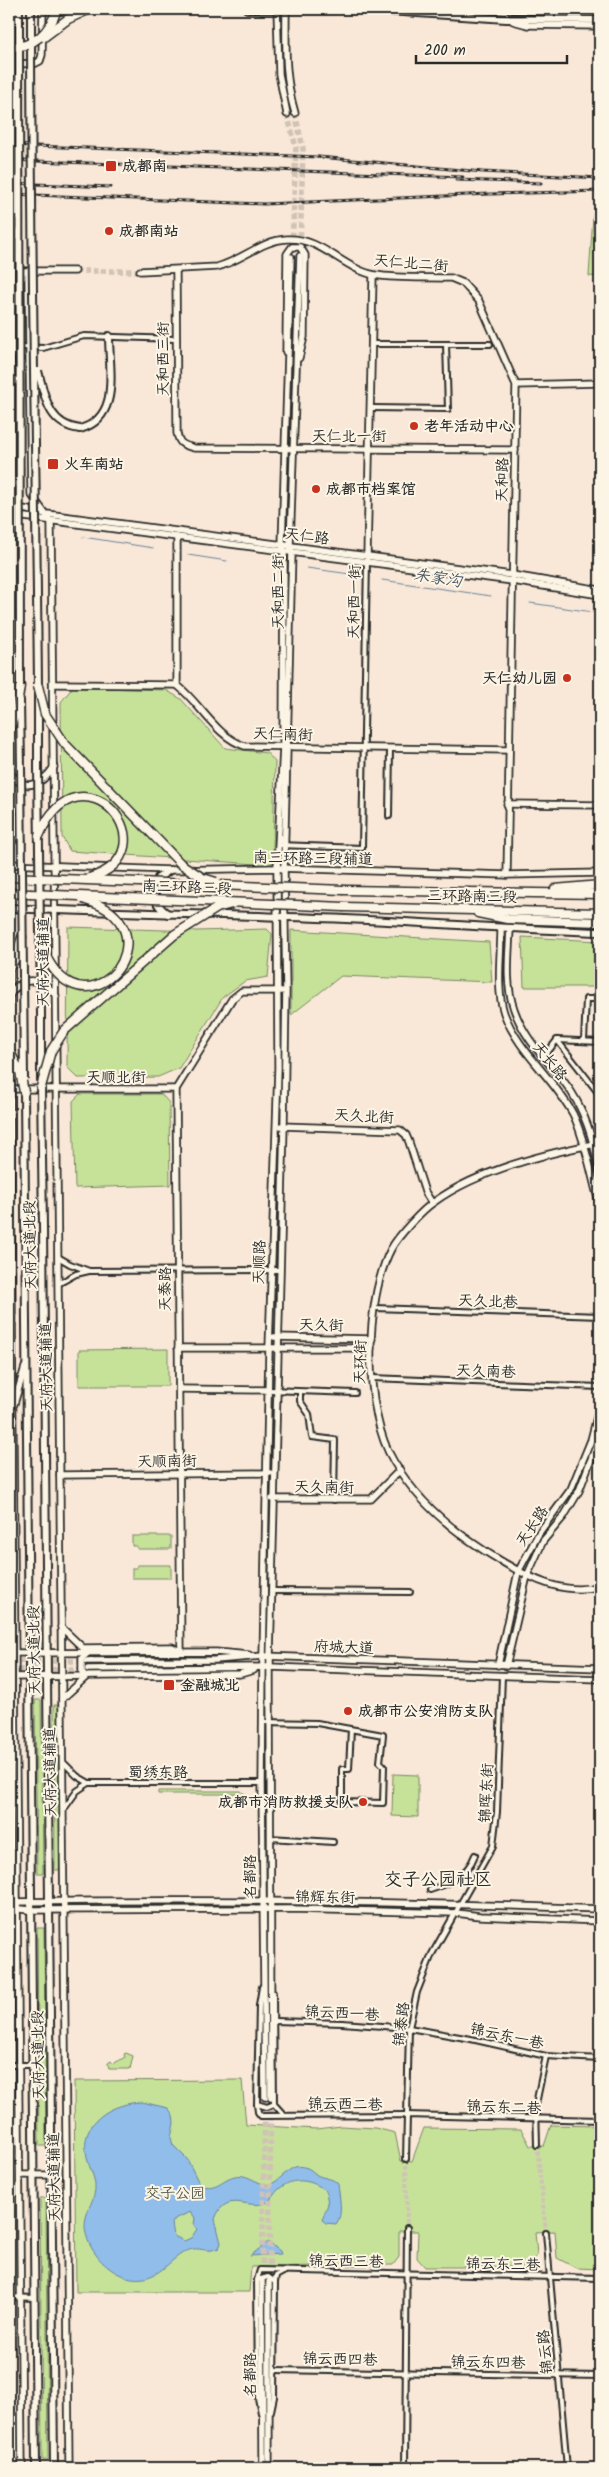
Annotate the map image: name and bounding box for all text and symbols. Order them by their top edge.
scale bar [416,32,568,64]
text: 200 m [424,39,466,63]
place label: 成都南 [122,155,167,179]
marker: 成都南 [104,159,118,173]
place label: 成都南站 [119,220,179,244]
marker: 成都南站 [103,225,115,237]
street label: 天仁北二街 [373,249,449,279]
street label: 天和西三街 [152,321,176,397]
place label: 老年活动中心 [424,415,514,439]
marker: 老年活动中心 [408,420,420,432]
street label: 天仁北一街 [311,425,387,449]
place label: 火车南站 [64,453,124,477]
marker: 火车南站 [46,457,60,471]
street label: 天和路 [491,457,515,503]
place label: 成都市档案馆 [326,478,416,502]
marker: 成都市档案馆 [310,483,322,495]
street label: 天仁路 [283,522,331,552]
street label: 天和西二街 [267,554,291,630]
water label: 朱家沟 [412,562,465,595]
street label: 天和西一街 [342,564,368,640]
place label: 天仁幼儿园 [482,667,557,691]
marker: 天仁幼儿园 [561,672,573,684]
street label: 天仁南街 [253,722,313,748]
street label: 南三环路三段辅道 [253,846,373,872]
street label: 南三环路三段 [142,874,232,902]
street label: 三环路南三段 [427,884,517,910]
street label: 天府大道辅道 [32,917,56,1007]
street label: 天长路 [526,1037,573,1087]
street label: 天顺北街 [86,1066,146,1090]
street label: 天久北街 [333,1103,395,1131]
street label: 天府大道北段 [18,1200,44,1290]
street label: 天顺路 [247,1239,273,1285]
street label: 天泰路 [154,1266,178,1312]
street label: 天久北巷 [458,1289,518,1315]
street label: 天久街 [298,1314,344,1338]
street label: 天府大道辅道 [34,1322,60,1412]
street label: 天环街 [349,1339,373,1385]
street label: 天久南巷 [456,1359,516,1385]
street label: 天顺南街 [137,1449,197,1475]
street label: 天久南街 [294,1475,354,1501]
street label: 天长路 [510,1501,555,1552]
street label: 天府大道北段 [22,1605,48,1695]
street label: 府城大道 [314,1635,374,1661]
place label: 金融城北 [180,1674,240,1698]
marker: 金融城北 [162,1678,176,1692]
place label: 成都市公安消防支队 [358,1700,493,1724]
marker: 成都市公安消防支队 [342,1705,354,1717]
street label: 天府大道辅道 [38,1727,64,1817]
street label: 蜀绣东路 [128,1761,188,1785]
street label: 锦晖东街 [473,1762,501,1824]
place label: 成都市消防救援支队 [218,1791,353,1815]
marker: 成都市消防救援支队 [357,1796,369,1808]
street label: 名都路 [239,1854,263,1900]
district label: 交子公园社区 [384,1866,492,1895]
street label: 锦辉东街 [295,1885,355,1911]
street label: 锦云西一巷 [304,2000,380,2028]
street label: 锦泰路 [387,2000,417,2048]
street label: 天府大道北段 [26,2010,52,2100]
street label: 锦云东一巷 [468,2017,546,2057]
street label: 锦云西二巷 [307,2092,383,2118]
street label: 锦云东二巷 [466,2095,542,2121]
street label: 天府大道辅道 [42,2132,68,2222]
park label: 交子公园 [145,2182,205,2206]
street label: 锦云西三巷 [308,2249,384,2275]
street label: 锦云东三巷 [465,2252,541,2278]
street label: 锦云路 [532,2328,560,2375]
street label: 锦云西四巷 [302,2347,378,2373]
street label: 锦云东四巷 [450,2350,526,2376]
street label: 名都路 [239,2352,263,2398]

